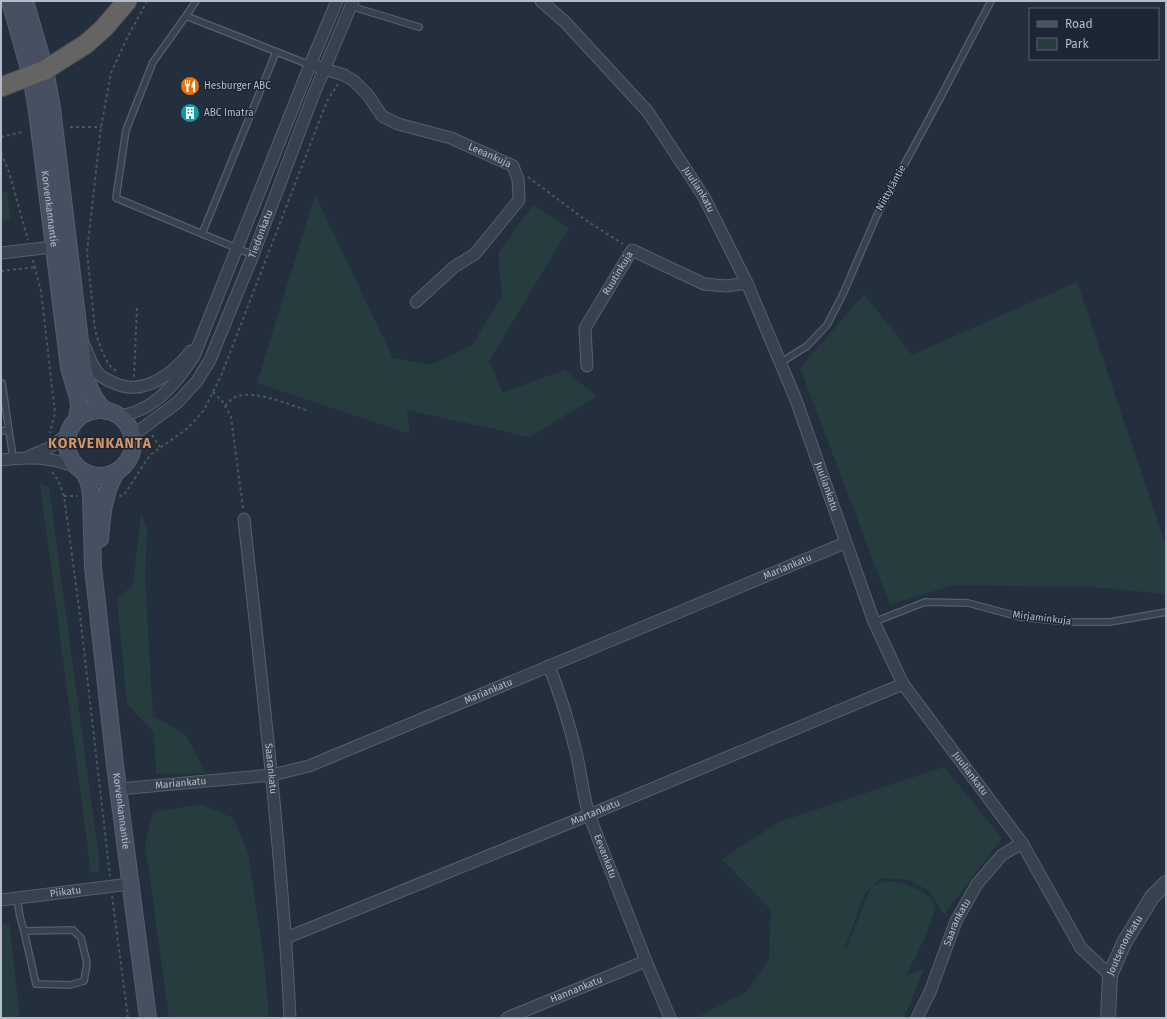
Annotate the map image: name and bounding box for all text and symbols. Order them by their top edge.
legend [1029,8,1159,60]
text: Road [1065,17,1093,31]
text: Park [1065,37,1089,51]
restaurant icon: Hesburger ABC [179,75,201,97]
place label: Hesburger ABC [204,80,271,92]
building icon: ABC Imatra [179,102,201,124]
place label: ABC Imatra [204,107,254,119]
street label: Leeankuja [466,141,513,170]
street label: Niittyläntie [873,163,909,213]
street label: Juuliankatu [680,165,717,215]
street label: Korvenkannantie [38,170,60,248]
street label: Tiedonkatu [246,208,276,260]
street label: Ruutinkuja [600,249,636,297]
district label: KORVENKANTA [48,435,152,452]
street label: Juuliankatu [812,460,841,513]
street label: Mariankatu [762,552,813,582]
street label: Mirjaminkuja [1012,608,1072,628]
street label: Mariankatu [462,676,514,707]
street label: Saarankatu [262,743,279,795]
street label: Juuliankatu [950,749,990,798]
street label: Korvenkannantie [110,772,132,850]
street label: Mariankatu [155,775,207,792]
street label: Martankatu [569,797,622,828]
street label: Eevankatu [591,833,619,880]
street label: Piikatu [49,884,82,900]
street label: Saarankatu [941,896,973,948]
street label: Joutsenonkatu [1104,913,1145,977]
street label: Hannankatu [549,974,604,1006]

